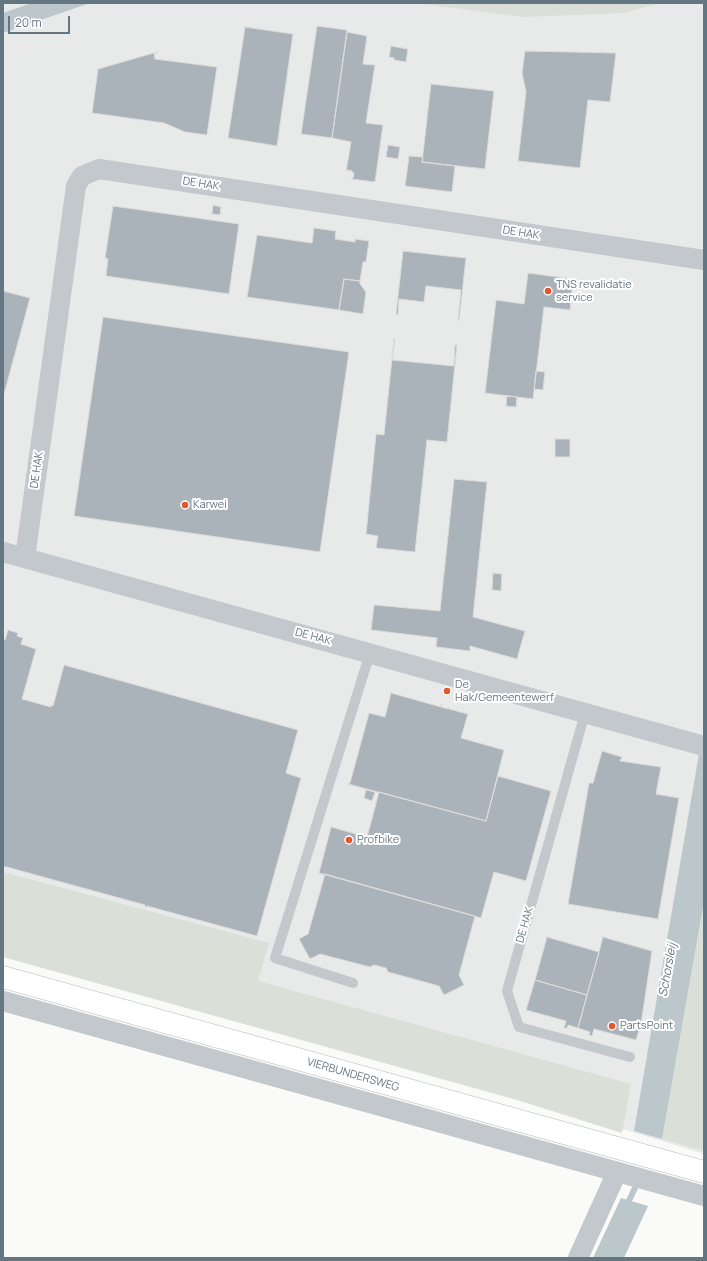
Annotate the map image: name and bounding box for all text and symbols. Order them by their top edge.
scale bar [10,8,72,34]
text: 20 m [15,14,42,31]
street label: DE HAK [182,175,220,193]
street label: DE HAK [502,224,540,242]
place label: TNS revalidatie service [556,278,632,304]
marker: TNS revalidatie service [543,286,553,296]
street label: DE HAK [28,451,46,489]
place label: Karwei [193,498,227,512]
marker: Karwei [180,500,190,510]
street label: DE HAK [293,626,333,648]
place label: De Hak/Gemeentewerf [455,678,554,704]
marker: De Hak/Gemeentewerf [442,686,452,696]
place label: Profbike [357,833,399,847]
marker: Profbike [344,835,354,845]
street label: DE HAK [514,905,536,945]
water label: Schorsleij [656,942,680,998]
place label: PartsPoint [620,1019,673,1033]
marker: PartsPoint [607,1021,617,1031]
street label: VIERBUNDERSWEG [305,1055,401,1095]

